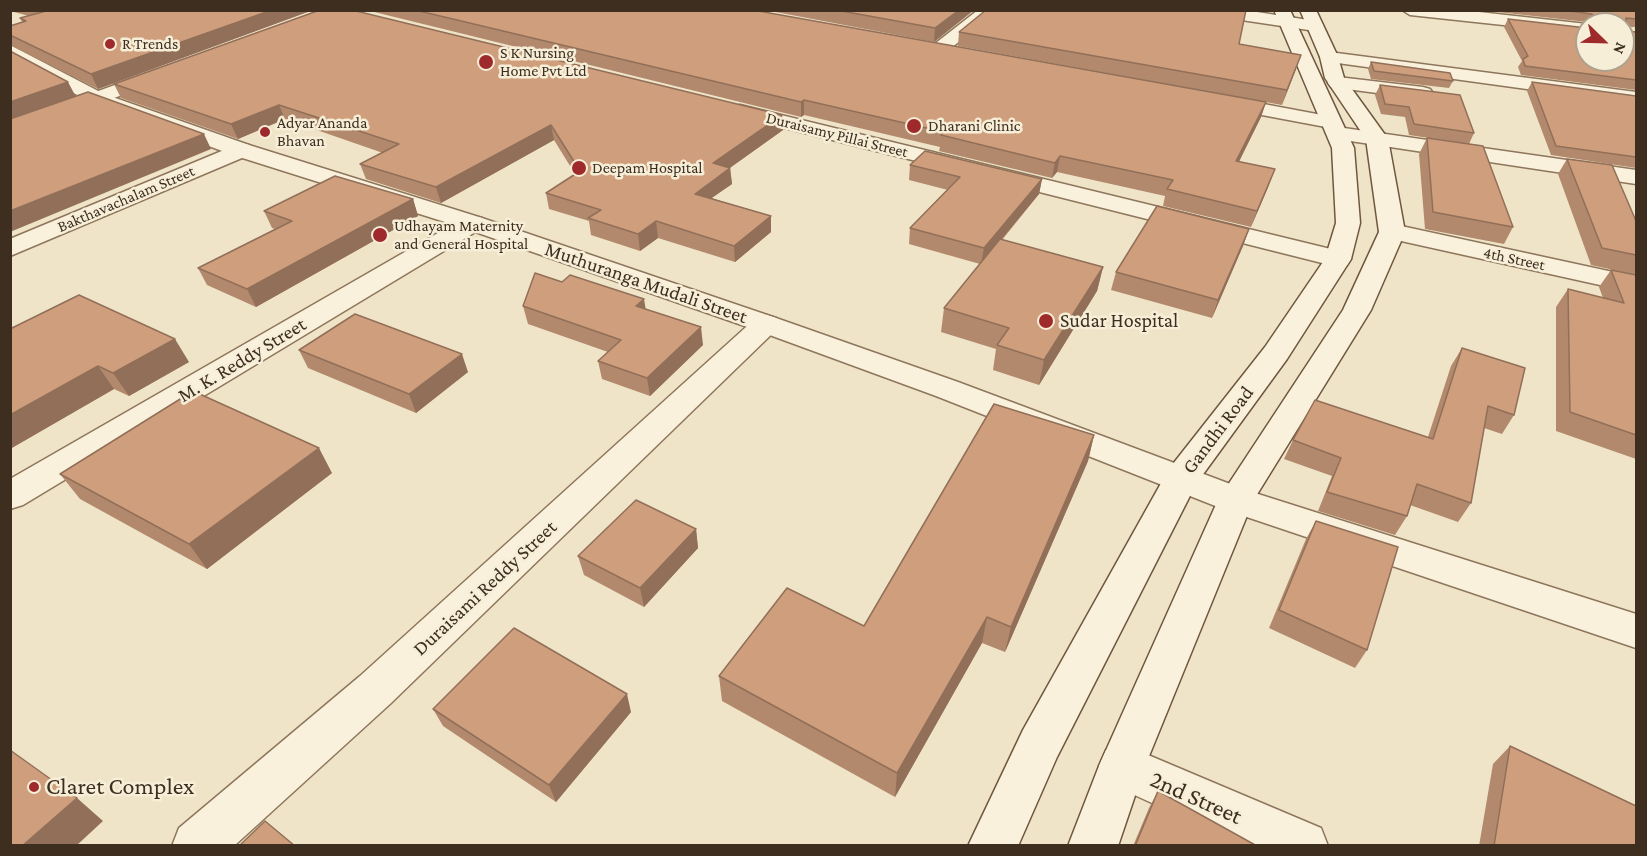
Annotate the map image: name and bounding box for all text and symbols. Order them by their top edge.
north arrow [1575,12,1635,72]
place label: R Trends [122,34,178,54]
marker: R Trends [103,37,117,51]
text: N [1610,40,1630,57]
place label: S K Nursing Home Pvt Ltd [500,43,587,81]
marker: S K Nursing Home Pvt Ltd [477,53,495,71]
street label: Duraisamy Pillai Street [764,108,910,162]
place label: Adyar Ananda Bhavan [277,113,367,151]
place label: Dharani Clinic [928,116,1020,136]
marker: Dharani Clinic [905,117,923,135]
marker: Adyar Ananda Bhavan [258,125,272,139]
place label: Deepam Hospital [592,158,702,178]
marker: Deepam Hospital [570,159,588,177]
street label: Bakthavachalam Street [54,161,198,237]
place label: Udhayam Maternity and General Hospital [394,216,528,254]
marker: Udhayam Maternity and General Hospital [371,226,389,244]
street label: Muthuranga Mudali Street [542,237,750,329]
street label: 4th Street [1481,243,1547,275]
place label: Sudar Hospital [1060,309,1178,333]
street label: M. K. Reddy Street [174,312,310,408]
marker: Sudar Hospital [1037,312,1055,330]
street label: Gandhi Road [1177,381,1259,479]
street label: Duraisami Reddy Street [408,515,562,661]
street label: 2nd Street [1146,765,1246,831]
place label: Claret Complex [46,773,194,801]
marker: Claret Complex [27,780,41,794]

